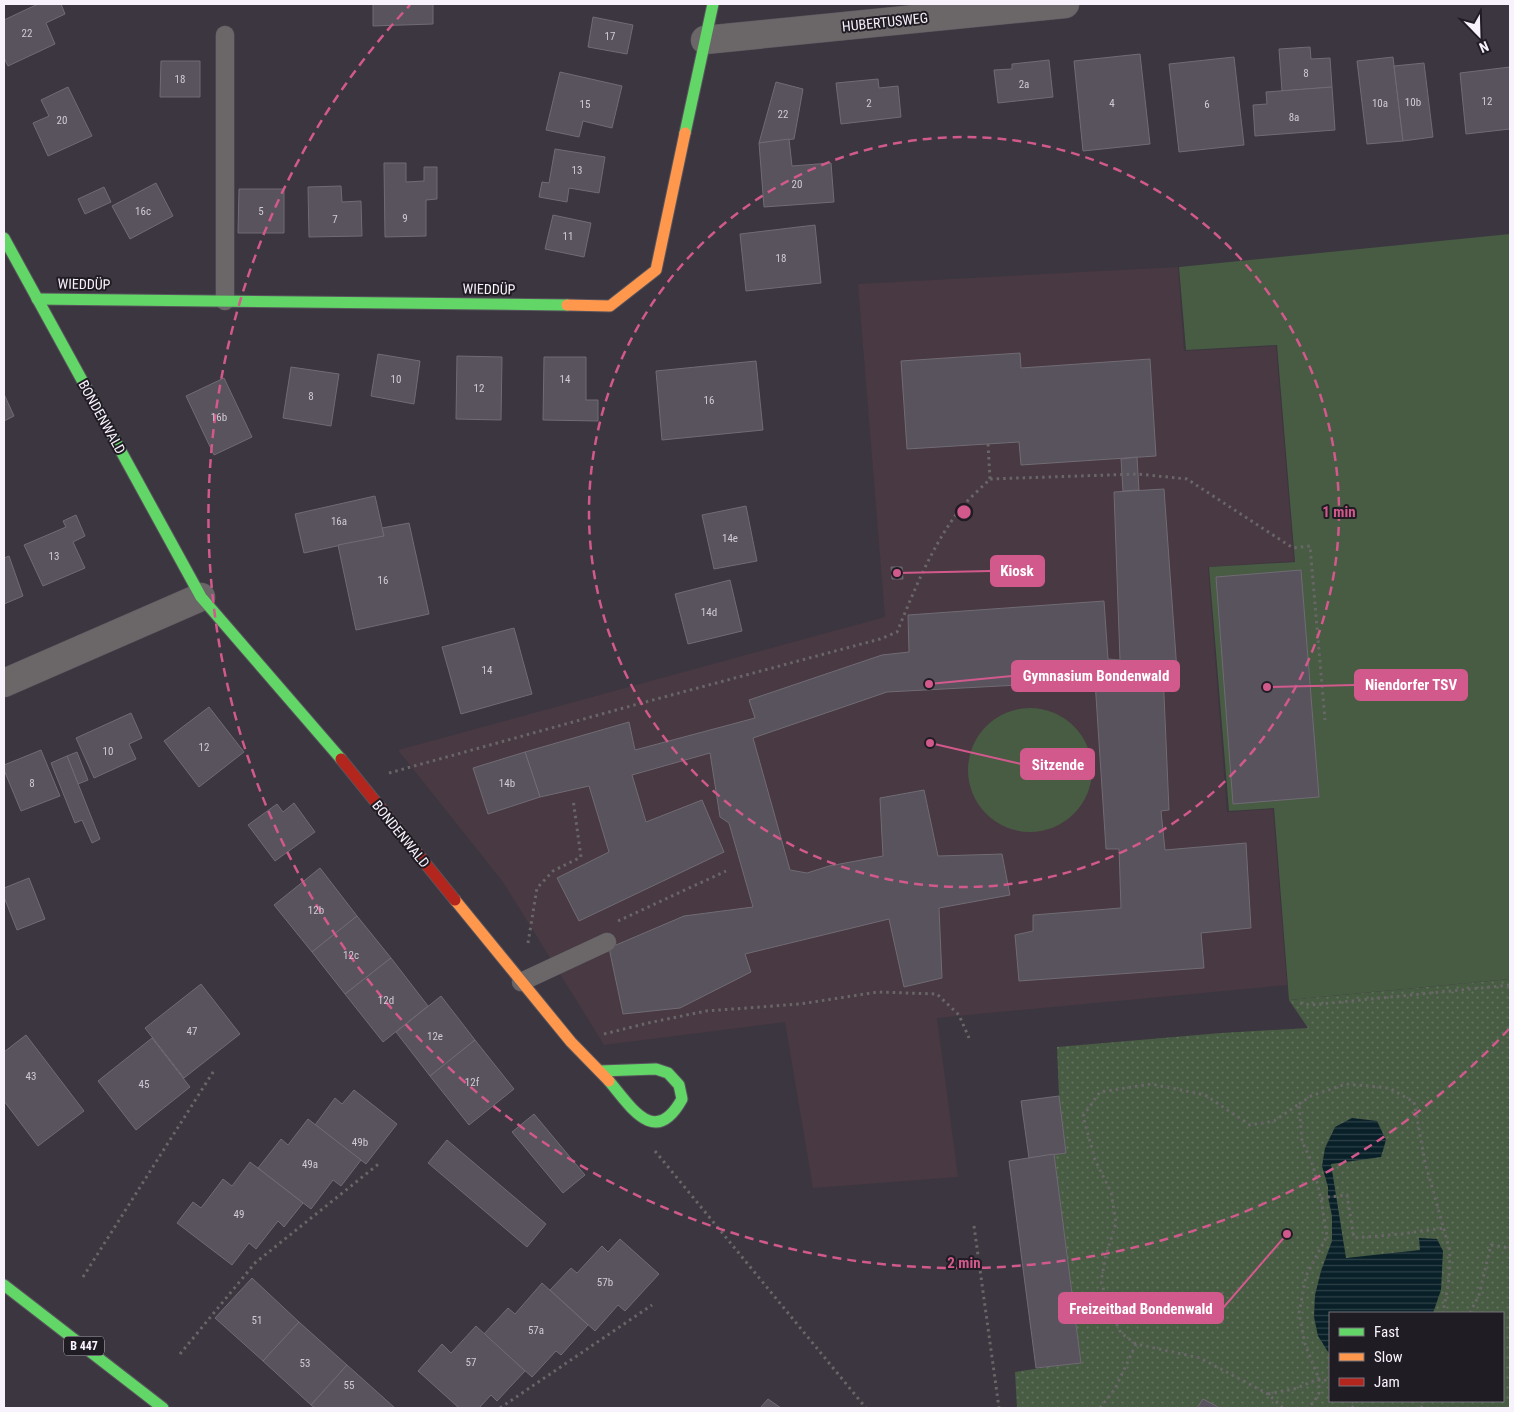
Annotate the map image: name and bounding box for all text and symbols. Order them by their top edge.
street label: HUBERTUSWEG [841,10,929,34]
north arrow [1454,10,1504,60]
house number: 22 [22,27,32,40]
house number: 17 [605,30,615,43]
text: N [1477,38,1491,56]
house number: 8 [1303,67,1309,80]
house number: 18 [175,73,185,86]
house number: 2a [1019,78,1029,91]
house number: 12 [1482,95,1492,108]
house number: 10b [1405,96,1421,109]
house number: 2 [866,97,872,110]
house number: 4 [1109,97,1115,110]
house number: 10a [1372,97,1388,110]
house number: 15 [580,98,590,111]
house number: 6 [1204,98,1210,111]
house number: 22 [778,108,788,121]
house number: 8a [1289,111,1299,124]
house number: 20 [57,114,67,127]
house number: 13 [572,164,582,177]
house number: 20 [792,178,802,191]
house number: 16c [135,205,151,218]
house number: 5 [258,205,264,218]
house number: 9 [402,212,408,225]
house number: 7 [332,213,338,226]
house number: 11 [563,230,573,243]
house number: 18 [776,252,786,265]
street label: WIEDDÜP [57,276,111,292]
street label: WIEDDÜP [462,281,516,297]
house number: 10 [391,373,401,386]
house number: 14 [560,373,571,386]
street label: BONDENWALD [75,378,129,457]
house number: 12 [474,382,484,395]
house number: 8 [308,390,314,403]
house number: 16 [704,394,714,407]
house number: 16b [211,411,227,424]
centre of rings [955,503,973,521]
text: 1 min [1322,503,1356,521]
house number: 16a [331,515,347,528]
house number: 14e [722,532,738,545]
house number: 13 [49,550,59,563]
callout: Kiosk [991,556,1044,586]
text: Kiosk [1000,562,1035,580]
house number: 16 [378,574,388,587]
house number: 14d [701,606,717,619]
callout: Gymnasium Bondenwald [1012,661,1179,691]
house number: 14 [482,664,493,677]
text: Gymnasium Bondenwald [1023,667,1169,685]
callout: Niendorfer TSV [1355,670,1467,700]
text: Niendorfer TSV [1365,676,1457,694]
house number: 12 [199,741,209,754]
house number: 10 [103,745,113,758]
callout: Sitzende [1021,749,1094,779]
text: Sitzende [1032,756,1084,774]
house number: 8 [29,777,35,790]
house number: 14b [499,777,515,790]
street label: BONDENWALD [369,797,433,871]
house number: 12b [308,904,324,917]
house number: 12c [343,949,359,962]
house number: 12d [378,994,394,1007]
house number: 47 [187,1025,197,1038]
house number: 12e [427,1030,443,1043]
house number: 43 [26,1070,36,1083]
house number: 12f [465,1076,480,1089]
house number: 45 [139,1078,149,1091]
house number: 49b [352,1136,368,1149]
house number: 49a [302,1158,318,1171]
house number: 49 [234,1208,244,1221]
text: 2 min [947,1254,981,1272]
house number: 57b [597,1276,613,1289]
callout: Freizeitbad Bondenwald [1059,1293,1223,1323]
text: Freizeitbad Bondenwald [1069,1300,1213,1318]
legend [1329,1312,1504,1402]
house number: 51 [252,1314,262,1327]
text: Fast [1374,1323,1399,1341]
house number: 57a [528,1324,544,1337]
road number: B 447 [64,1336,104,1355]
text: Slow [1374,1348,1403,1366]
house number: 57 [466,1356,476,1369]
house number: 53 [300,1357,310,1370]
text: Jam [1374,1373,1400,1391]
house number: 55 [344,1379,354,1392]

